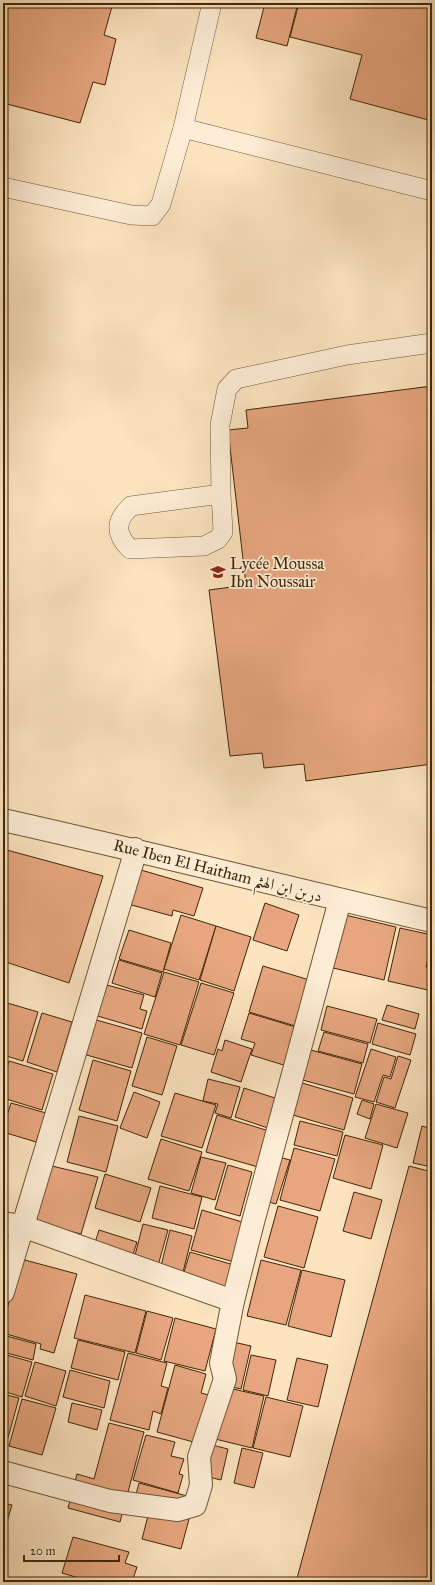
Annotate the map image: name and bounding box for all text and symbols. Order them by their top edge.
place label: Lycée Moussa Ibn Noussair [230,554,324,591]
school or university icon: Lycée Moussa Ibn Noussair [209,563,227,581]
street label: Rue Iben El Haitham دربن ابن الهثم [110,835,324,912]
scale bar [24,1537,119,1563]
text: 20 m [30,1544,56,1558]

